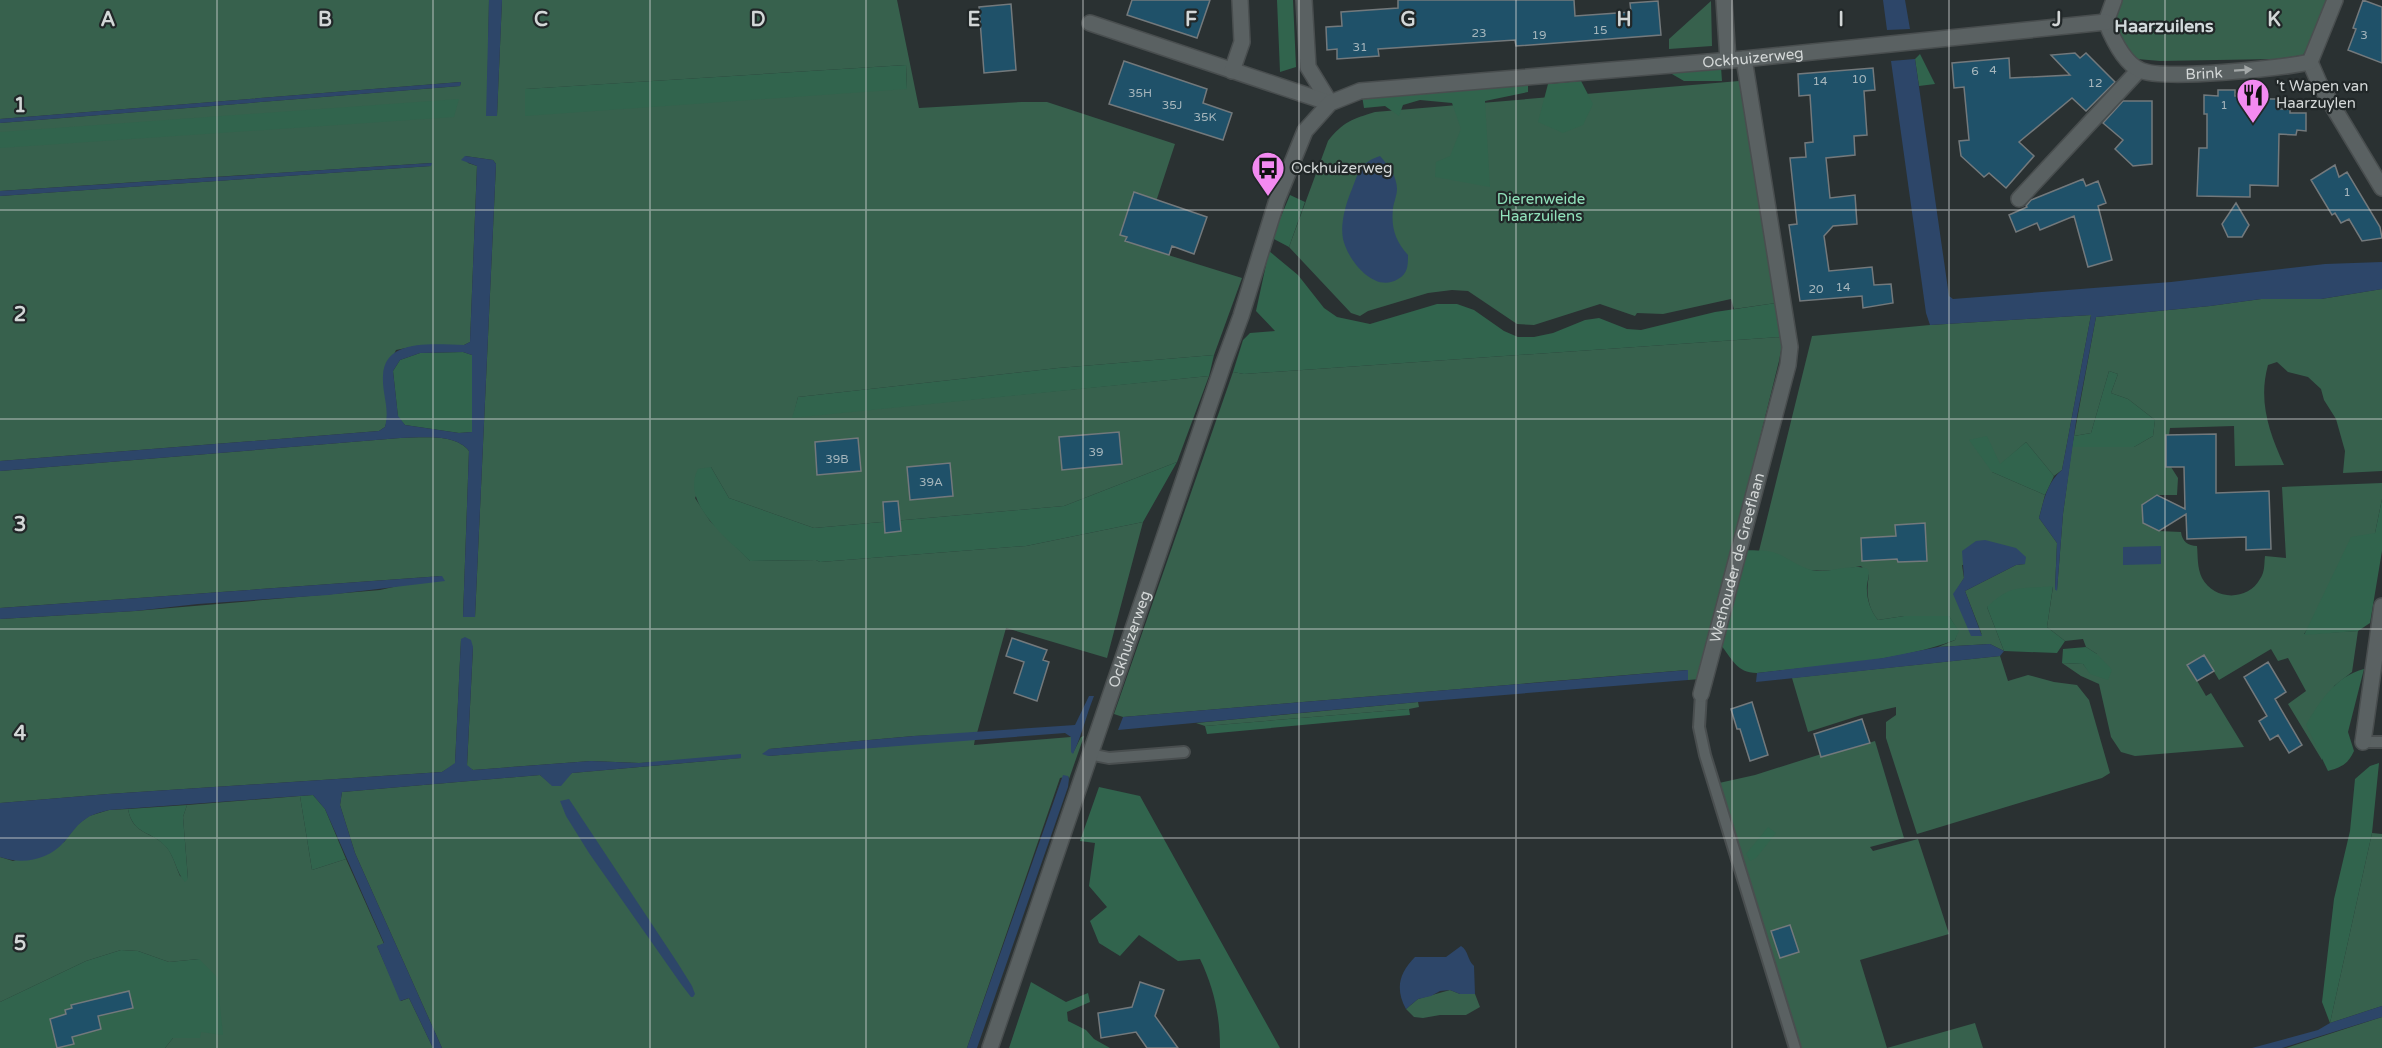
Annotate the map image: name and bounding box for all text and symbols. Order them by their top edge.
text: A [101,8,116,32]
text: B [318,8,332,32]
text: C [534,8,548,32]
text: D [750,8,766,32]
text: E [968,8,981,32]
text: F [1185,8,1197,32]
text: G [1400,8,1416,32]
text: H [1616,8,1632,32]
text: I [1838,8,1844,32]
text: J [2051,8,2062,32]
text: K [2267,8,2281,32]
district label: Haarzuilens [2114,15,2214,37]
house number: 15 [1592,23,1608,37]
house number: 23 [1471,26,1487,40]
house number: 19 [1531,28,1547,42]
house number: 3 [2360,28,2368,42]
house number: 31 [1352,40,1368,54]
street label: Ockhuizerweg [1702,44,1804,71]
house number: 4 [1989,63,1997,77]
street label: Brink [2185,63,2223,83]
house number: 6 [1971,64,1979,78]
one-way arrow [2233,65,2252,74]
house number: 10 [1851,72,1867,86]
house number: 14 [1812,74,1828,88]
house number: 12 [2087,76,2103,90]
restaurant icon: 't Wapen van Haarzuylen [2235,77,2271,124]
place label: 't Wapen van Haarzuylen [2276,77,2368,112]
house number: 35H [1128,86,1152,100]
text: 1 [14,94,26,118]
house number: 35J [1162,98,1182,112]
house number: 1 [2220,98,2228,112]
house number: 35K [1193,110,1217,124]
bus stop icon: Ockhuizerweg [1250,150,1286,197]
place label: Ockhuizerweg [1291,159,1392,177]
house number: 1 [2343,185,2351,199]
park label: Dierenweide Haarzuilens [1497,190,1585,225]
house number: 14 [1835,280,1851,294]
house number: 20 [1808,282,1824,296]
text: 2 [14,303,26,327]
house number: 39 [1088,445,1104,459]
house number: 39B [825,452,849,466]
street label: Wethouder de Greeflaan [1706,471,1768,645]
house number: 39A [919,475,943,489]
text: 3 [14,513,26,537]
street label: Ockhuizerweg [1105,588,1154,690]
text: 4 [14,722,27,746]
text: 5 [14,932,26,956]

